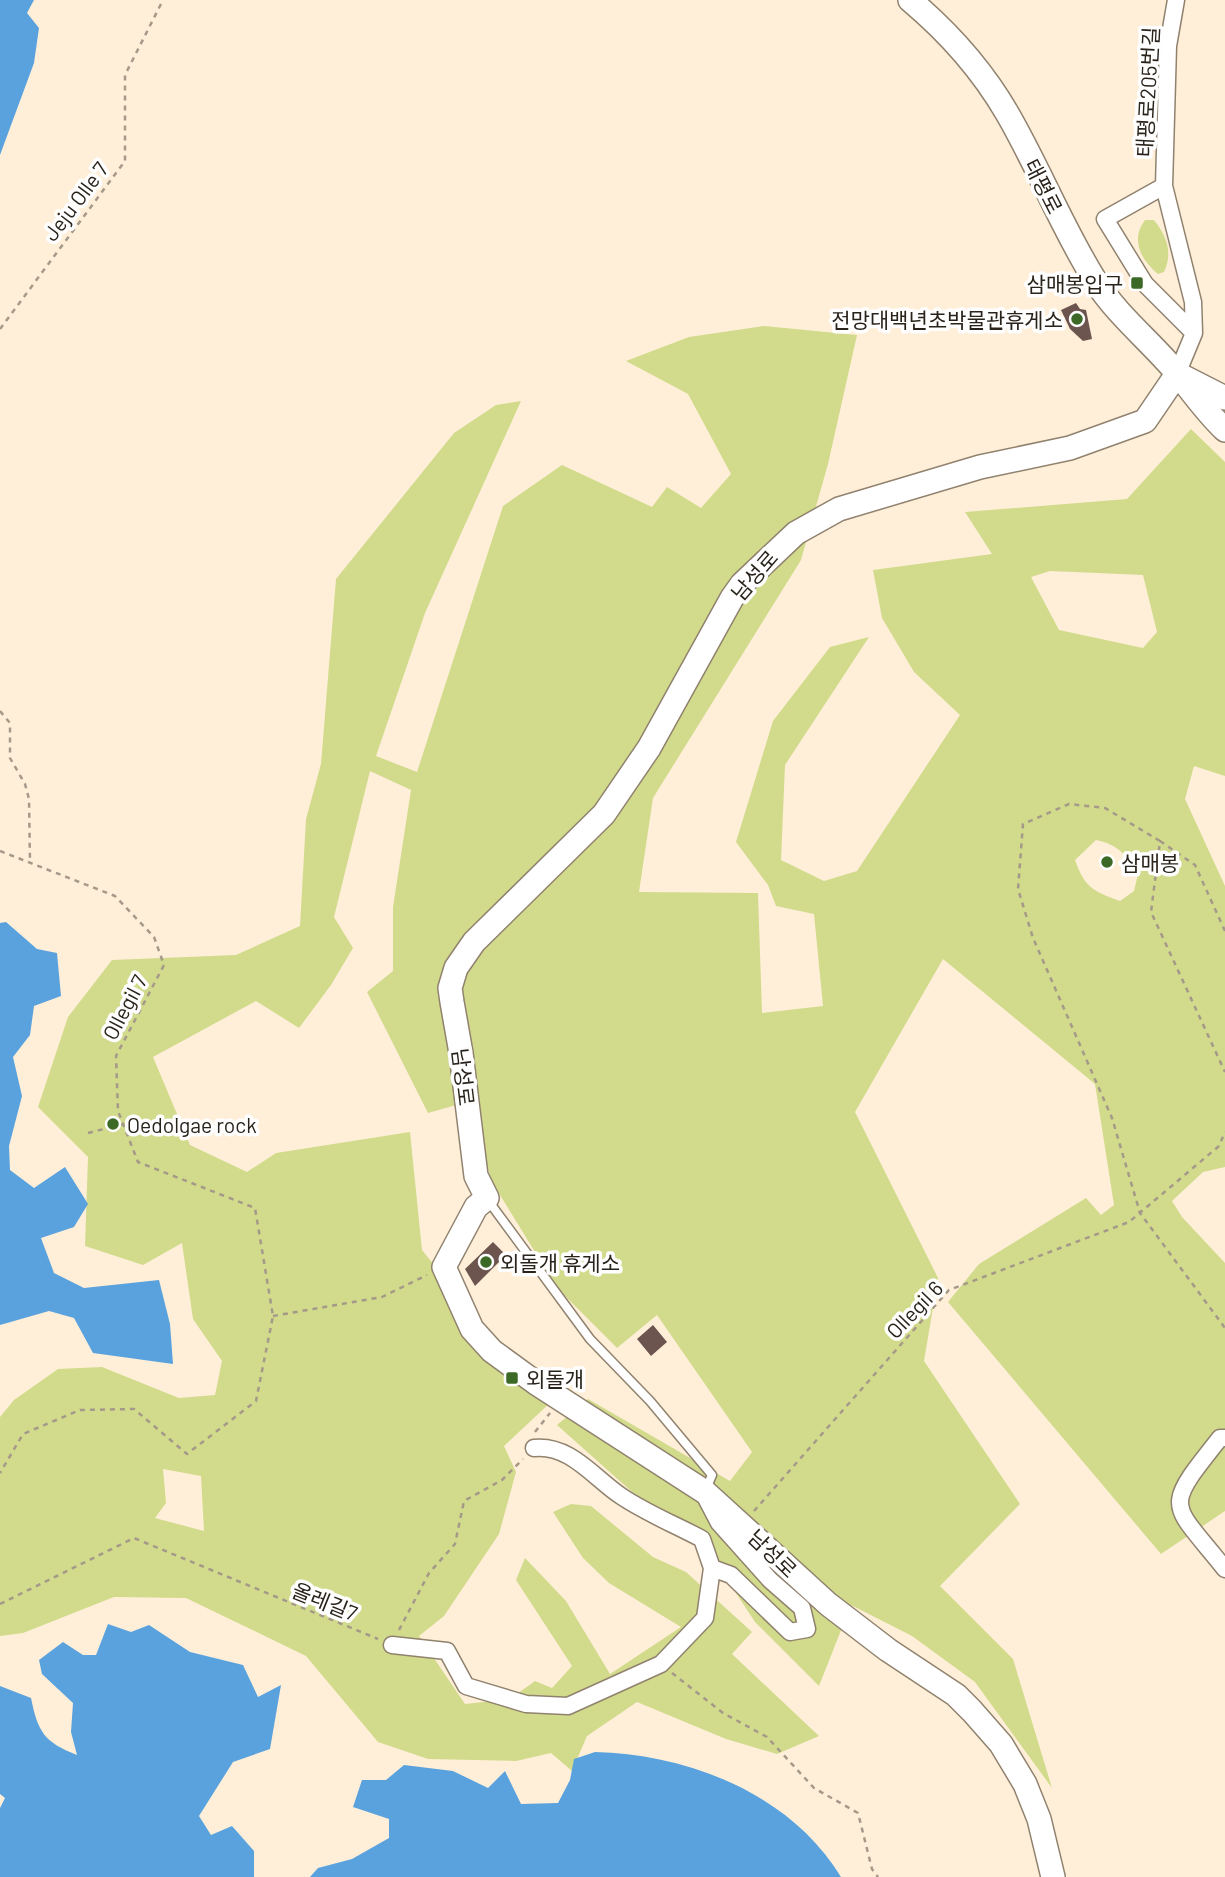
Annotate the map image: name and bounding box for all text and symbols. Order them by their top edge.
street label: 태평로205번길 [1131,26,1163,158]
street label: 태평로 [1020,154,1068,218]
street label: Jeju Olle 7 [37,157,113,245]
place label: 삼매봉입구 [1026,271,1123,296]
marker: 삼매봉입구 [1129,275,1145,291]
place label: 전망대백년초박물관휴게소 [831,307,1063,332]
marker: 전망대백년초박물관휴게소 [1069,311,1085,327]
street label: 남성로 [726,545,782,605]
place label: 삼매봉 [1121,850,1179,875]
marker: 삼매봉 [1099,854,1115,870]
street label: Ollegil 7 [97,970,151,1044]
street label: 남성로 [448,1047,480,1107]
place label: Oedolgae rock [127,1112,257,1137]
marker: Oedolgae rock [105,1116,121,1132]
place label: 외돌개 휴게소 [500,1250,620,1275]
marker: 외돌개 휴게소 [478,1254,494,1270]
street label: Ollegil 6 [881,1275,947,1343]
place label: 외돌개 [526,1366,584,1391]
marker: 외돌개 [504,1370,520,1386]
street label: 남성로 [743,1524,803,1582]
street label: 올레길7 [289,1577,361,1625]

